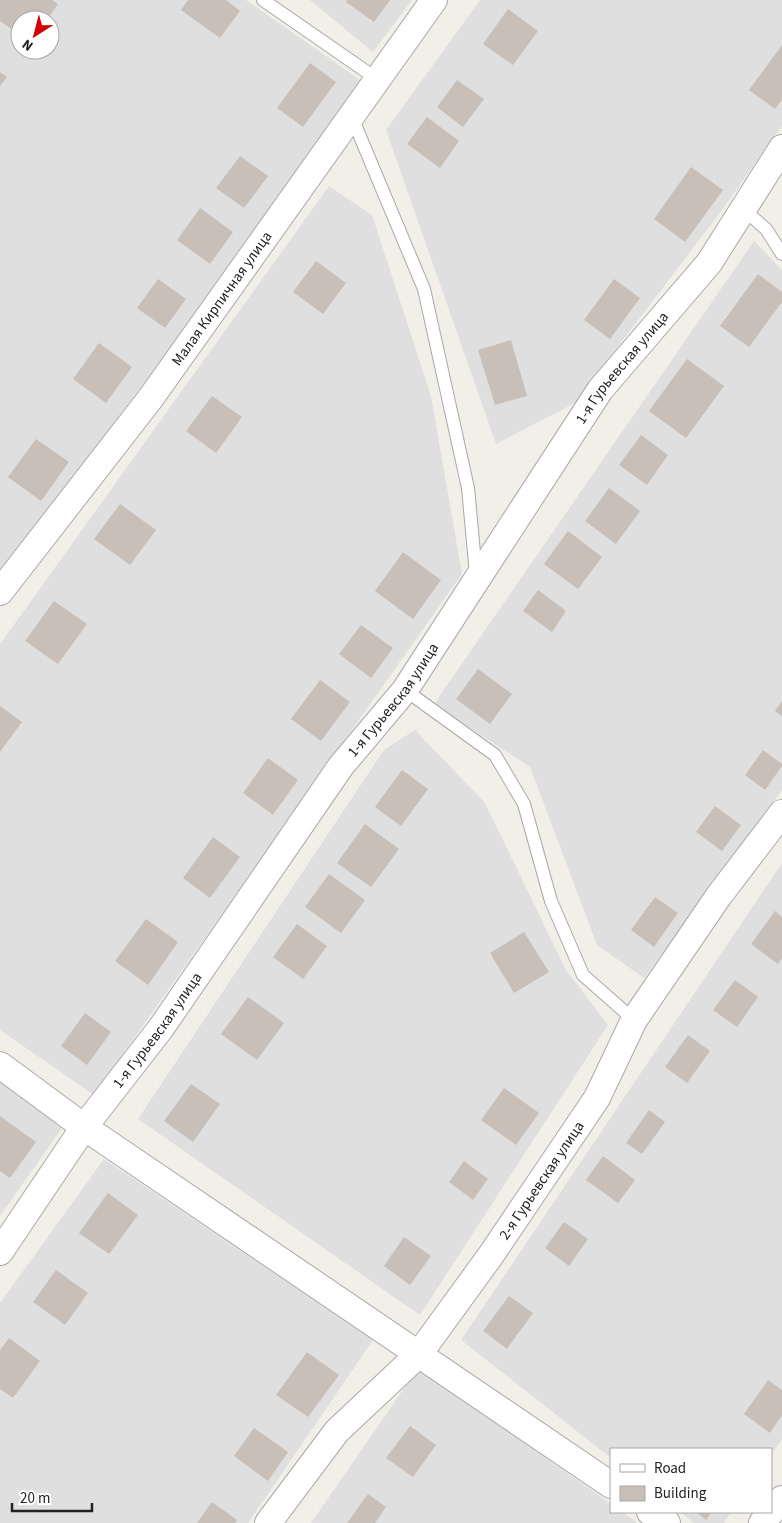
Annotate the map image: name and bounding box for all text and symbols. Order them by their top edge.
north arrow [10,10,60,60]
text: N [18,34,38,56]
street label: Малая Кирпичная улица [167,227,277,370]
street label: 1-я Гурьевская улица [571,307,674,428]
street label: 1-я Гурьевская улица [343,639,444,762]
street label: 1-я Гурьевская улица [108,968,207,1093]
street label: 2-я Гурьевская улица [494,1117,589,1244]
legend [610,1448,772,1513]
text: Road [654,1458,686,1479]
scale bar [12,1480,92,1512]
text: Building [654,1483,707,1504]
text: 20 m [20,1488,50,1509]

